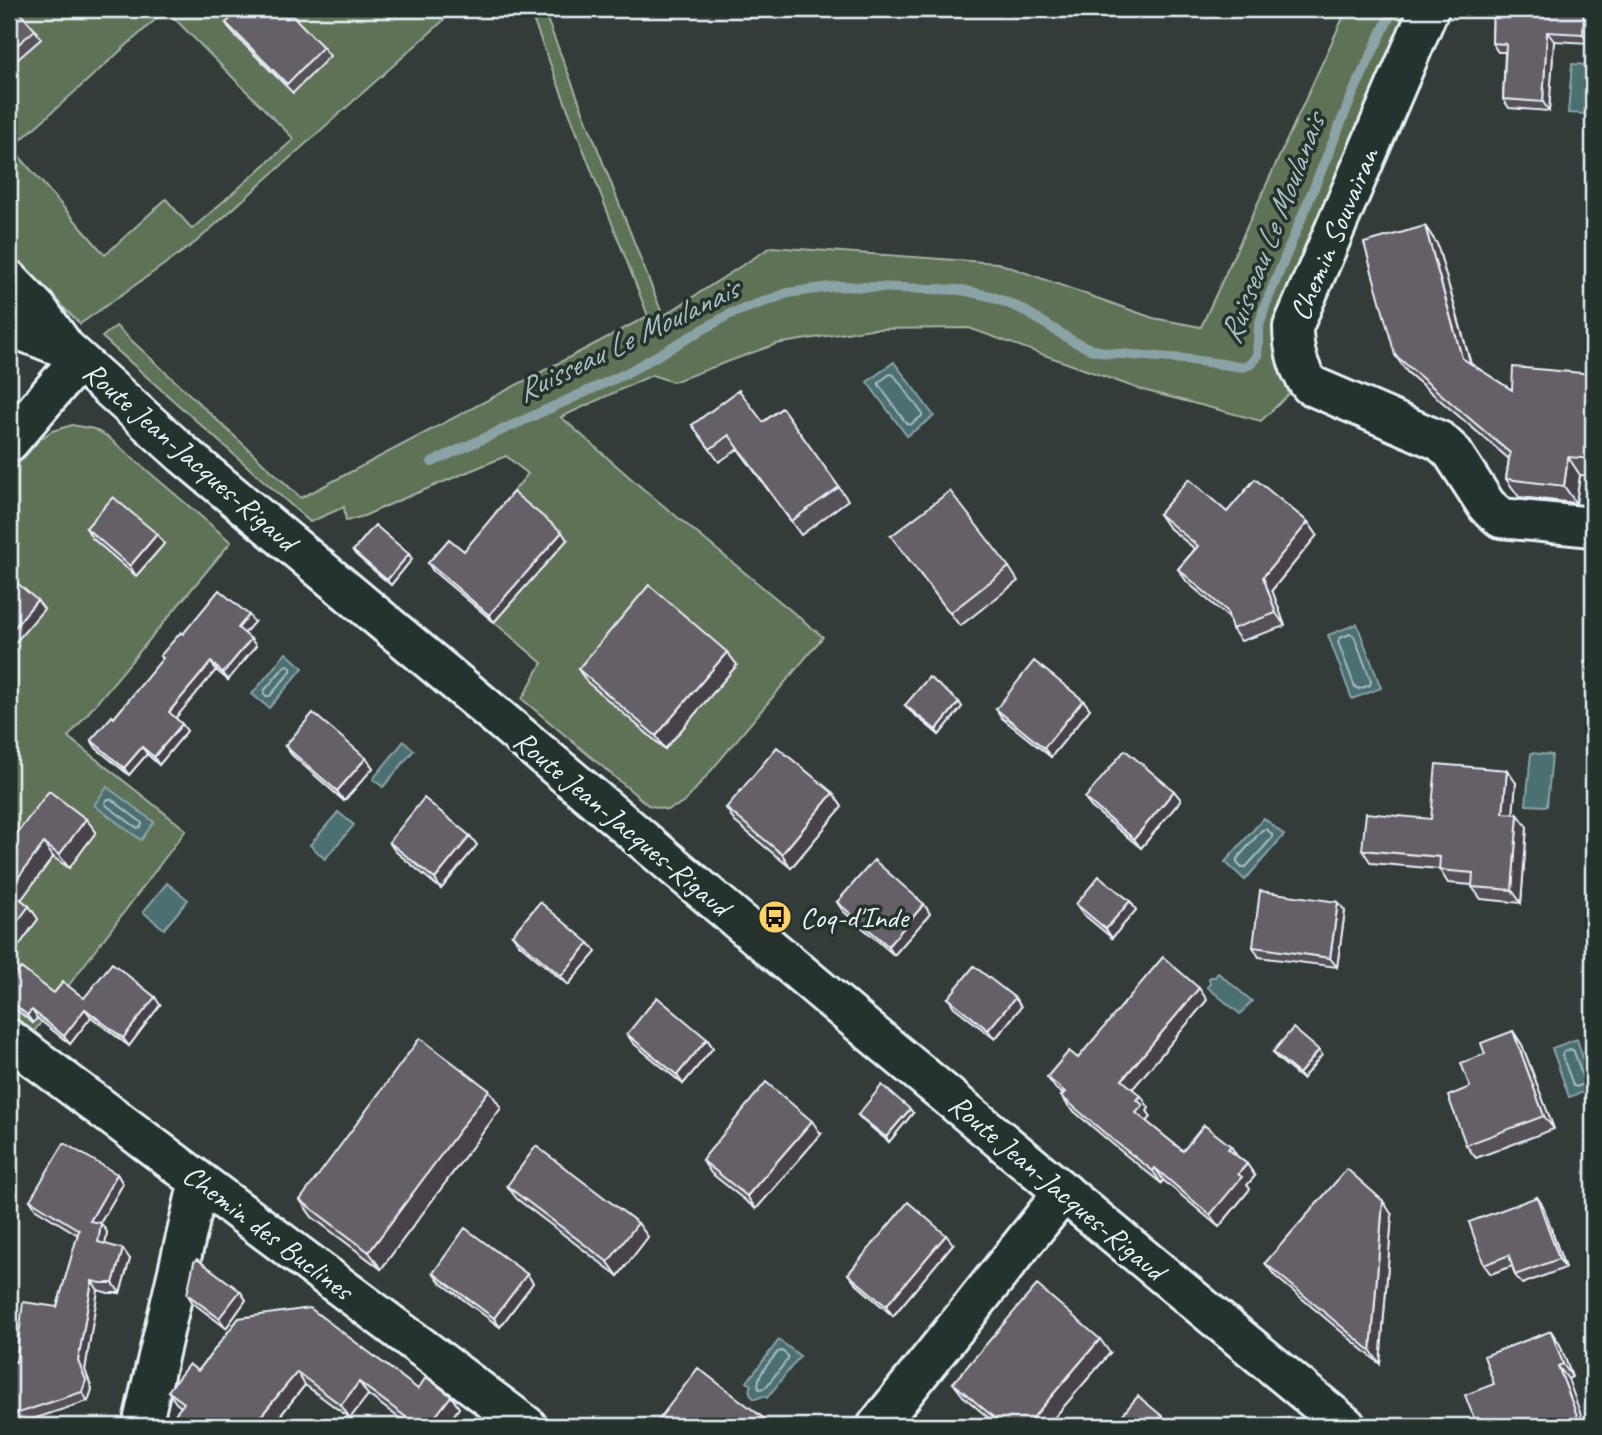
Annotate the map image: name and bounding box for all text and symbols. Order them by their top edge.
water label: Ruisseau Le Moulanais [1210,104,1336,349]
street label: Chemin Souvairan [1281,141,1388,326]
water label: Ruisseau Le Moulanais [509,266,749,411]
street label: Route Jean-Jacques-Rigaud [75,353,308,562]
street label: Route Jean-Jacques-Rigaud [506,721,741,927]
bus stop icon: Coq-d'Inde [756,898,794,936]
place label: Coq-d'Inde [800,898,910,936]
street label: Route Jean-Jacques-Rigaud [941,1085,1176,1291]
street label: Chemin des Buclines [175,1156,363,1310]

